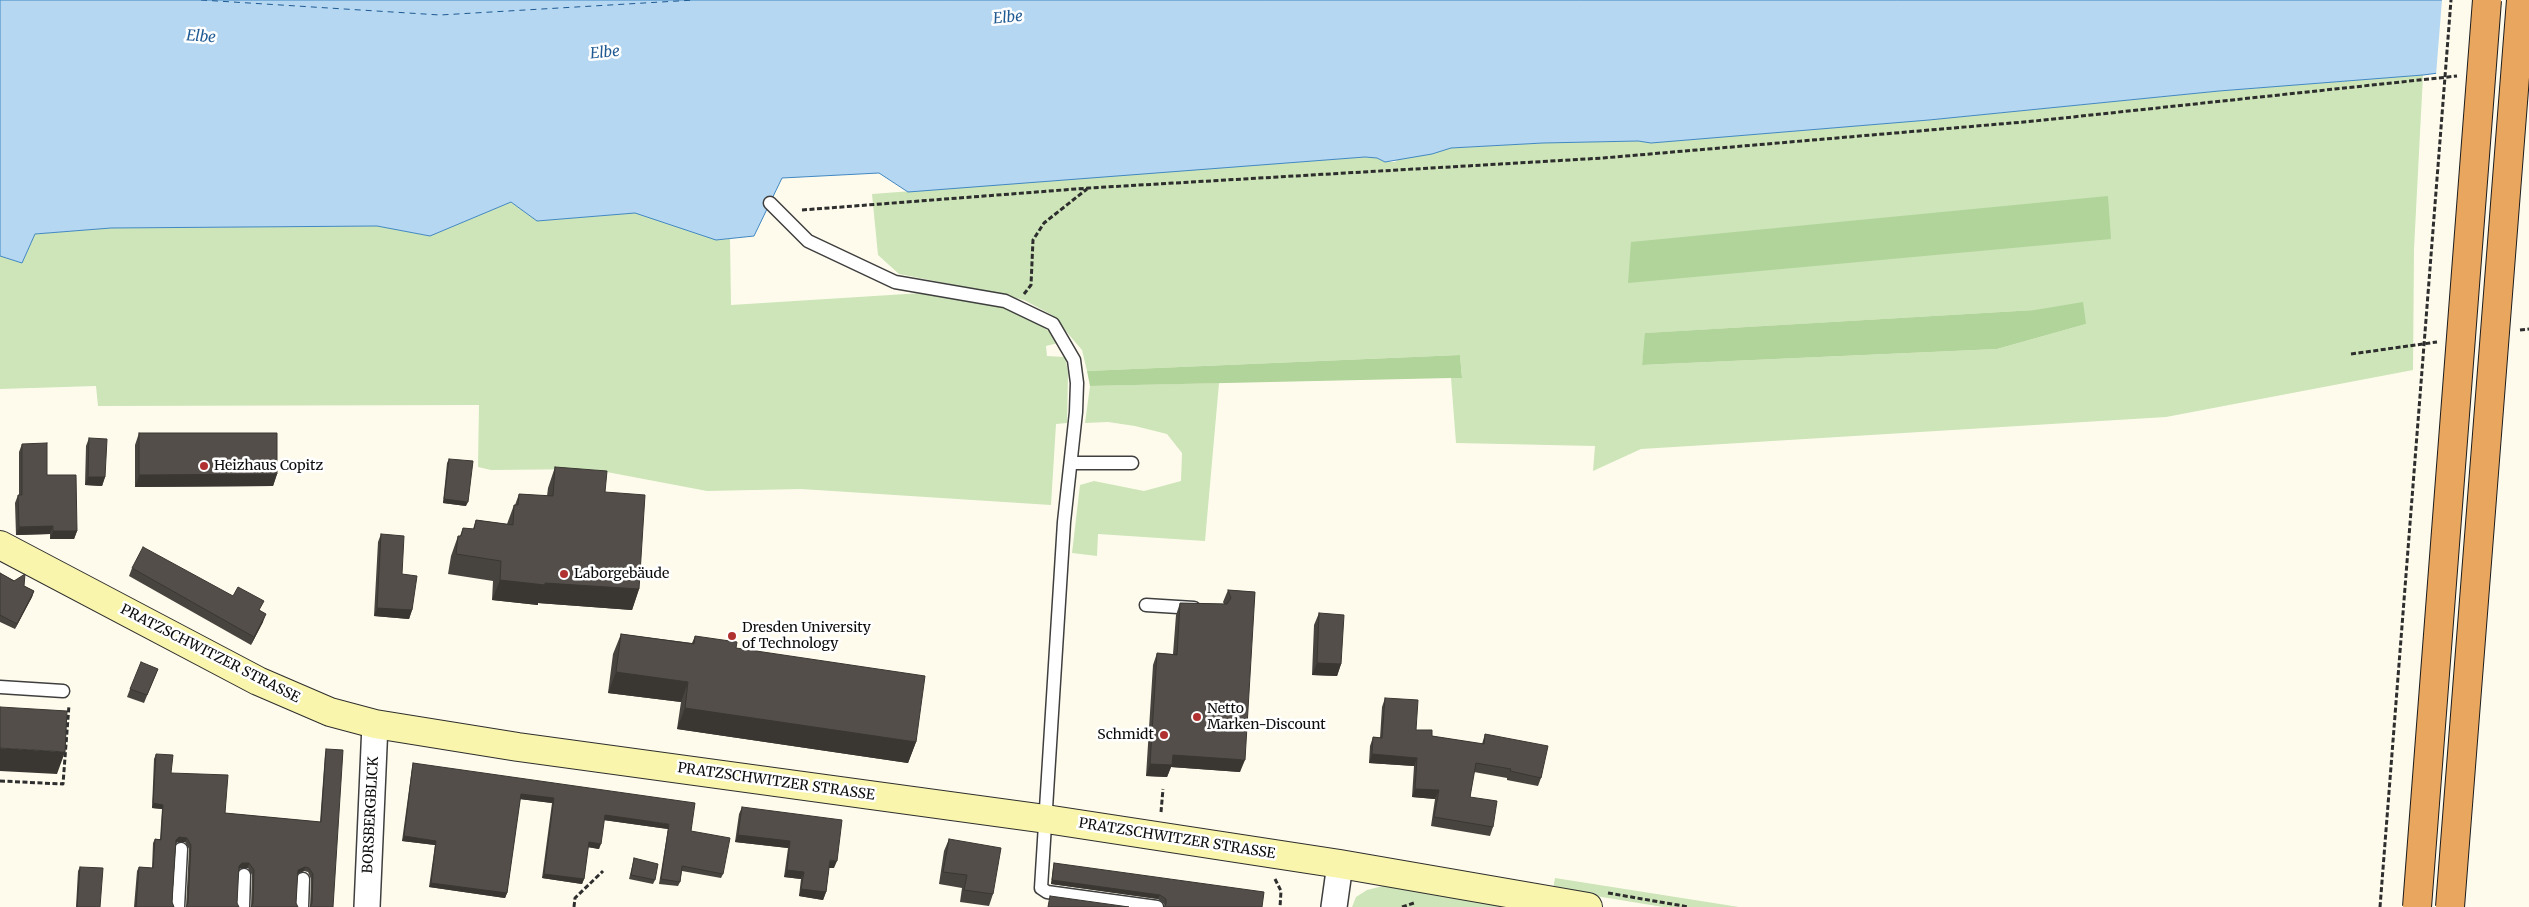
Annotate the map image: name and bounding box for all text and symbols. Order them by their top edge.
water label: Elbe [992,8,1024,28]
water label: Elbe [186,27,216,47]
water label: Elbe [589,43,621,63]
place label: Heizhaus Copitz [214,458,323,474]
marker: Heizhaus Copitz [198,460,210,472]
place label: Laborgebäude [574,566,669,582]
marker: Laborgebäude [558,568,570,580]
street label: PRATZSCHWITZER STRASSE [118,601,302,707]
place label: Dresden University of Technology [742,620,871,652]
marker: Dresden University of Technology [726,630,738,642]
place label: Netto Marken-Discount [1207,701,1326,734]
marker: Netto Marken-Discount [1191,711,1203,723]
place label: Schmidt [1097,727,1154,743]
marker: Schmidt [1158,729,1170,741]
street label: BORSBERGBLICK [360,756,382,874]
street label: PRATZSCHWITZER STRASSE [676,760,876,804]
street label: PRATZSCHWITZER STRASSE [1077,815,1277,863]

